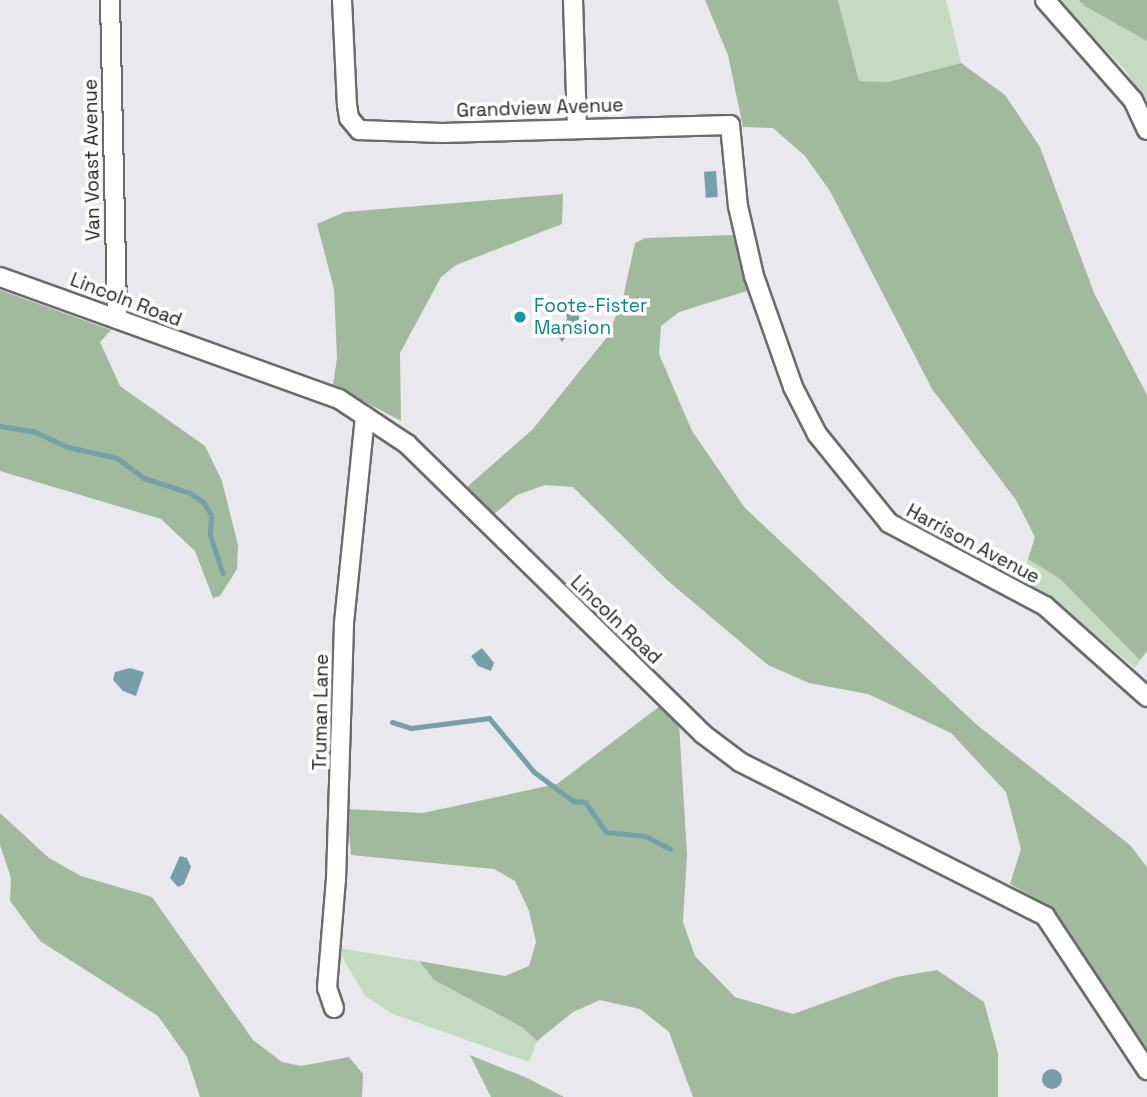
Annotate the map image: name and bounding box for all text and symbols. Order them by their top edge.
street label: Van Voast Avenue [79,78,105,242]
street label: Grandview Avenue [456,94,624,122]
street label: Lincoln Road [67,268,185,332]
place label: Foote-Fister Mansion [534,295,647,339]
marker: Foote-Fister Mansion [512,309,528,325]
street label: Harrison Avenue [902,499,1044,589]
street label: Lincoln Road [566,571,666,669]
street label: Truman Lane [309,654,333,770]

